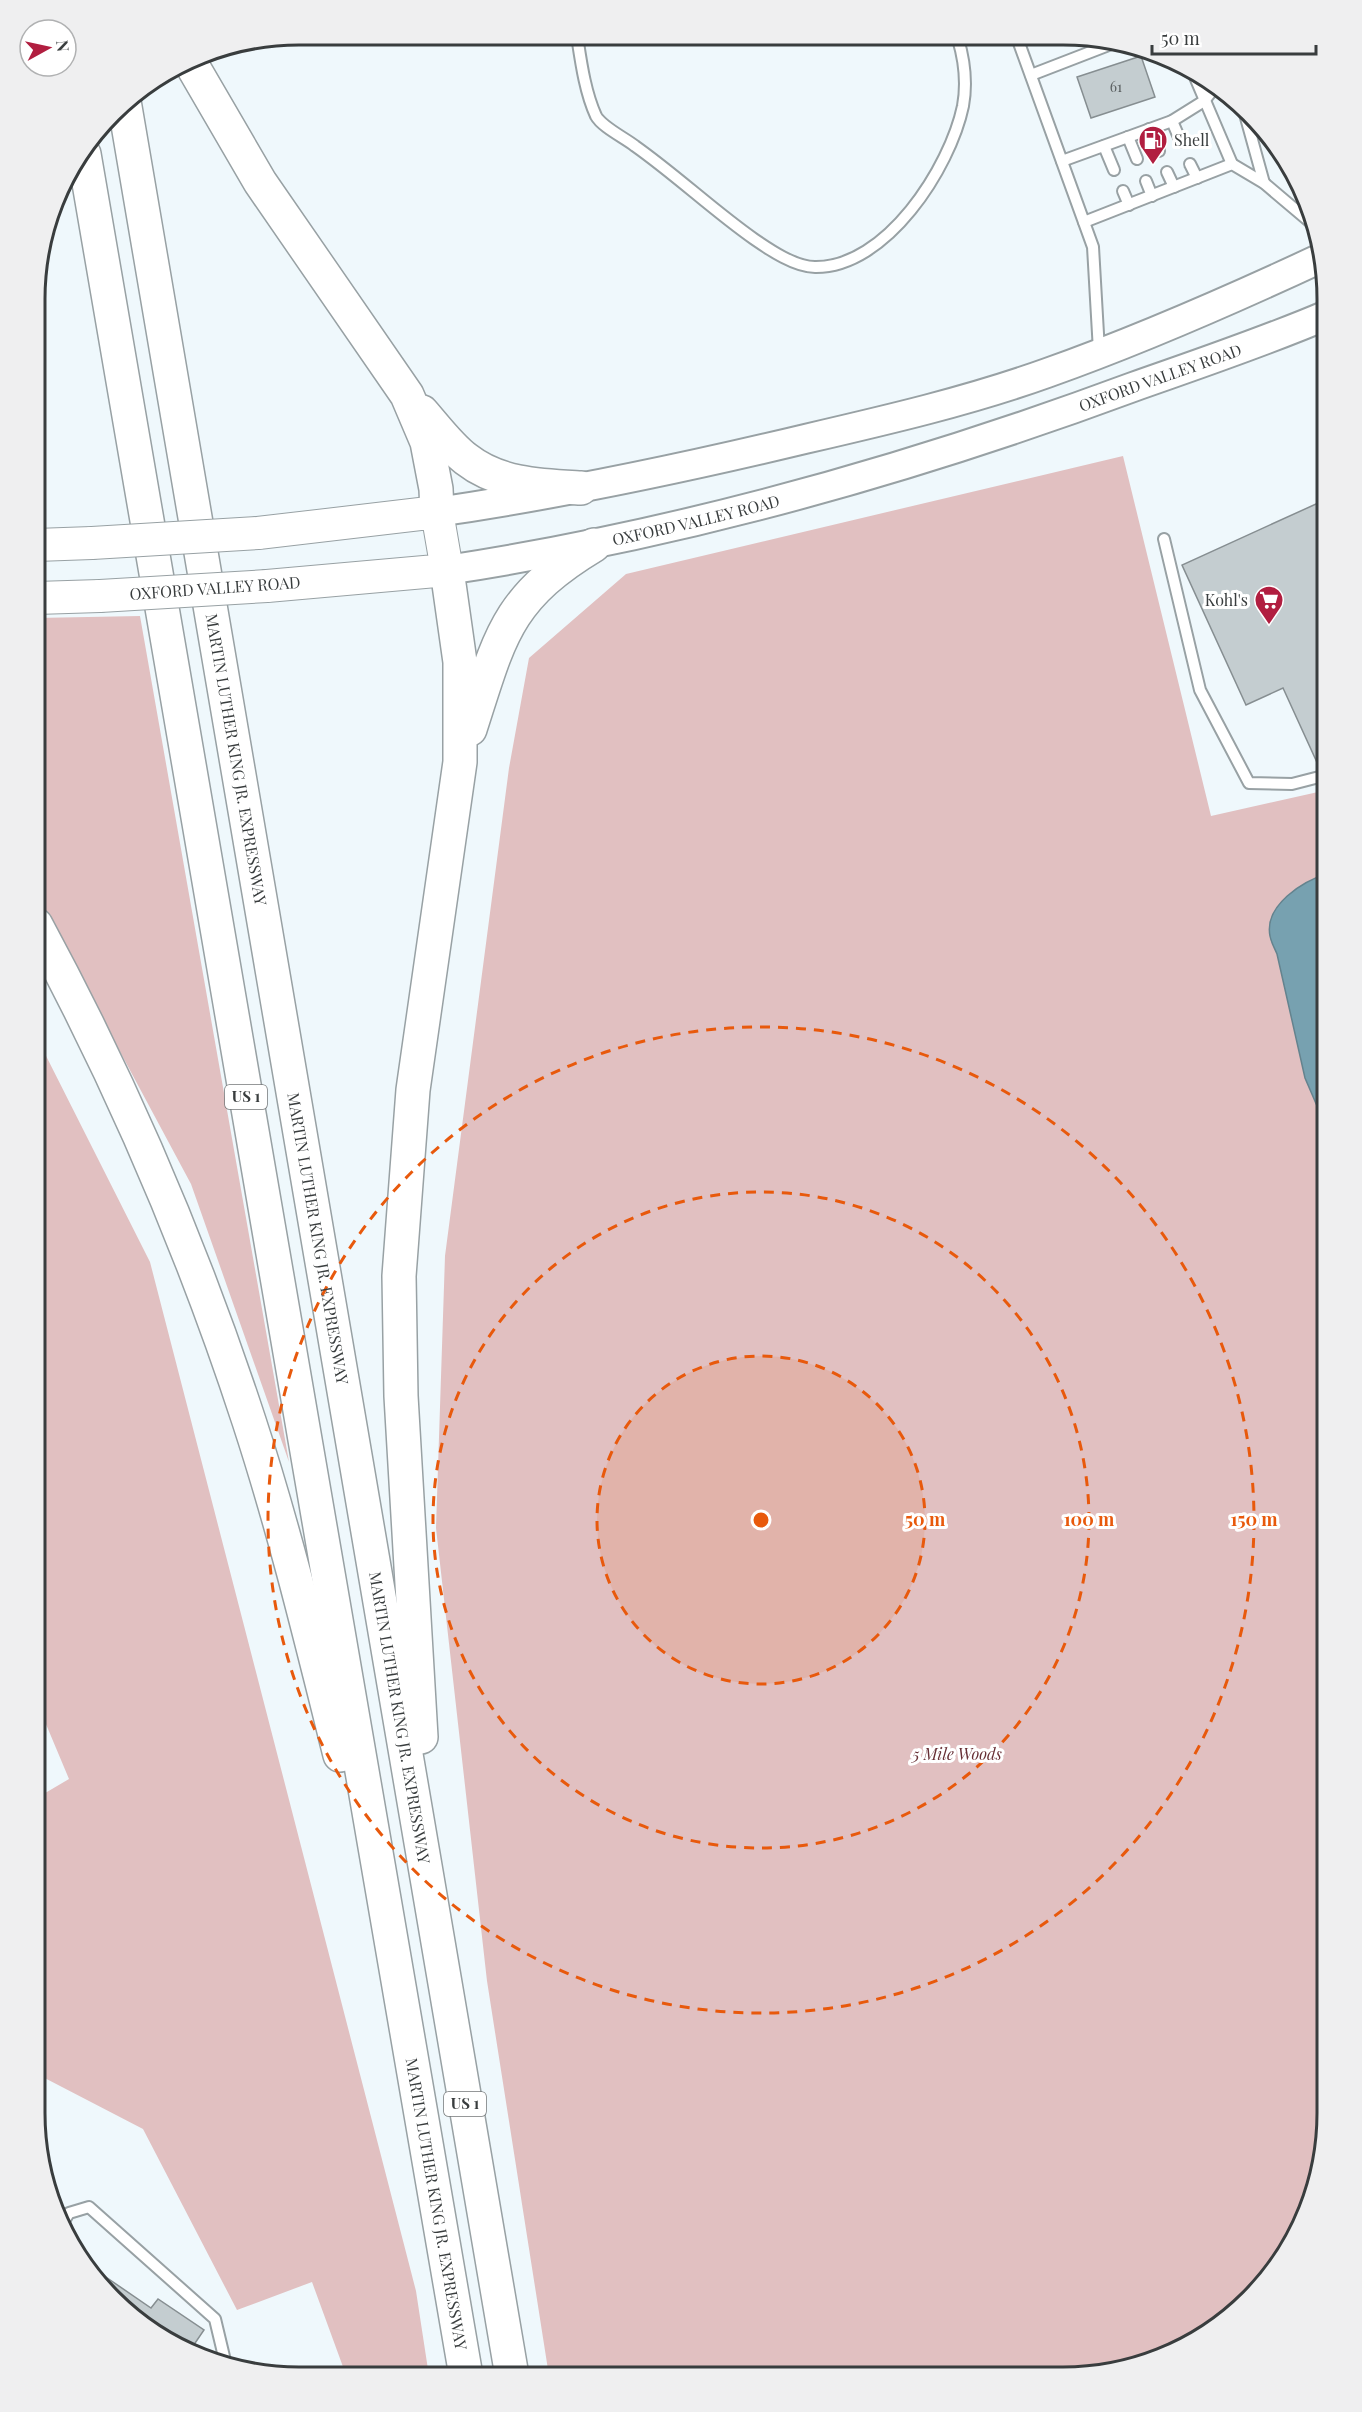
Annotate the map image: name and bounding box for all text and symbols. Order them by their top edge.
north arrow [18,18,78,78]
scale bar [1152,18,1316,56]
text: 50 m [1161,26,1200,50]
text: N [52,39,75,53]
house number: 61 [1110,77,1122,96]
fuel station icon: Shell [1137,124,1169,166]
place label: Shell [1174,129,1210,150]
street label: OXFORD VALLEY ROAD [1076,338,1244,416]
street label: OXFORD VALLEY ROAD [610,490,782,550]
street label: OXFORD VALLEY ROAD [129,571,301,604]
supermarket icon: Kohl's [1253,584,1285,626]
place label: Kohl's [1205,589,1248,610]
street label: MARTIN LUTHER KING JR. EXPRESSWAY [202,612,272,908]
road number: US 1 [225,1085,267,1109]
street label: MARTIN LUTHER KING JR. EXPRESSWAY [283,1091,354,1387]
text: 50 m [905,1507,946,1531]
text: 100 m [1064,1507,1115,1531]
text: 150 m [1230,1507,1278,1531]
centre of rings [751,1510,771,1530]
street label: MARTIN LUTHER KING JR. EXPRESSWAY [365,1570,436,1866]
park label: 5 Mile Woods [910,1743,1002,1764]
street label: MARTIN LUTHER KING JR. EXPRESSWAY [401,2056,472,2352]
road number: US 1 [444,2092,486,2116]

